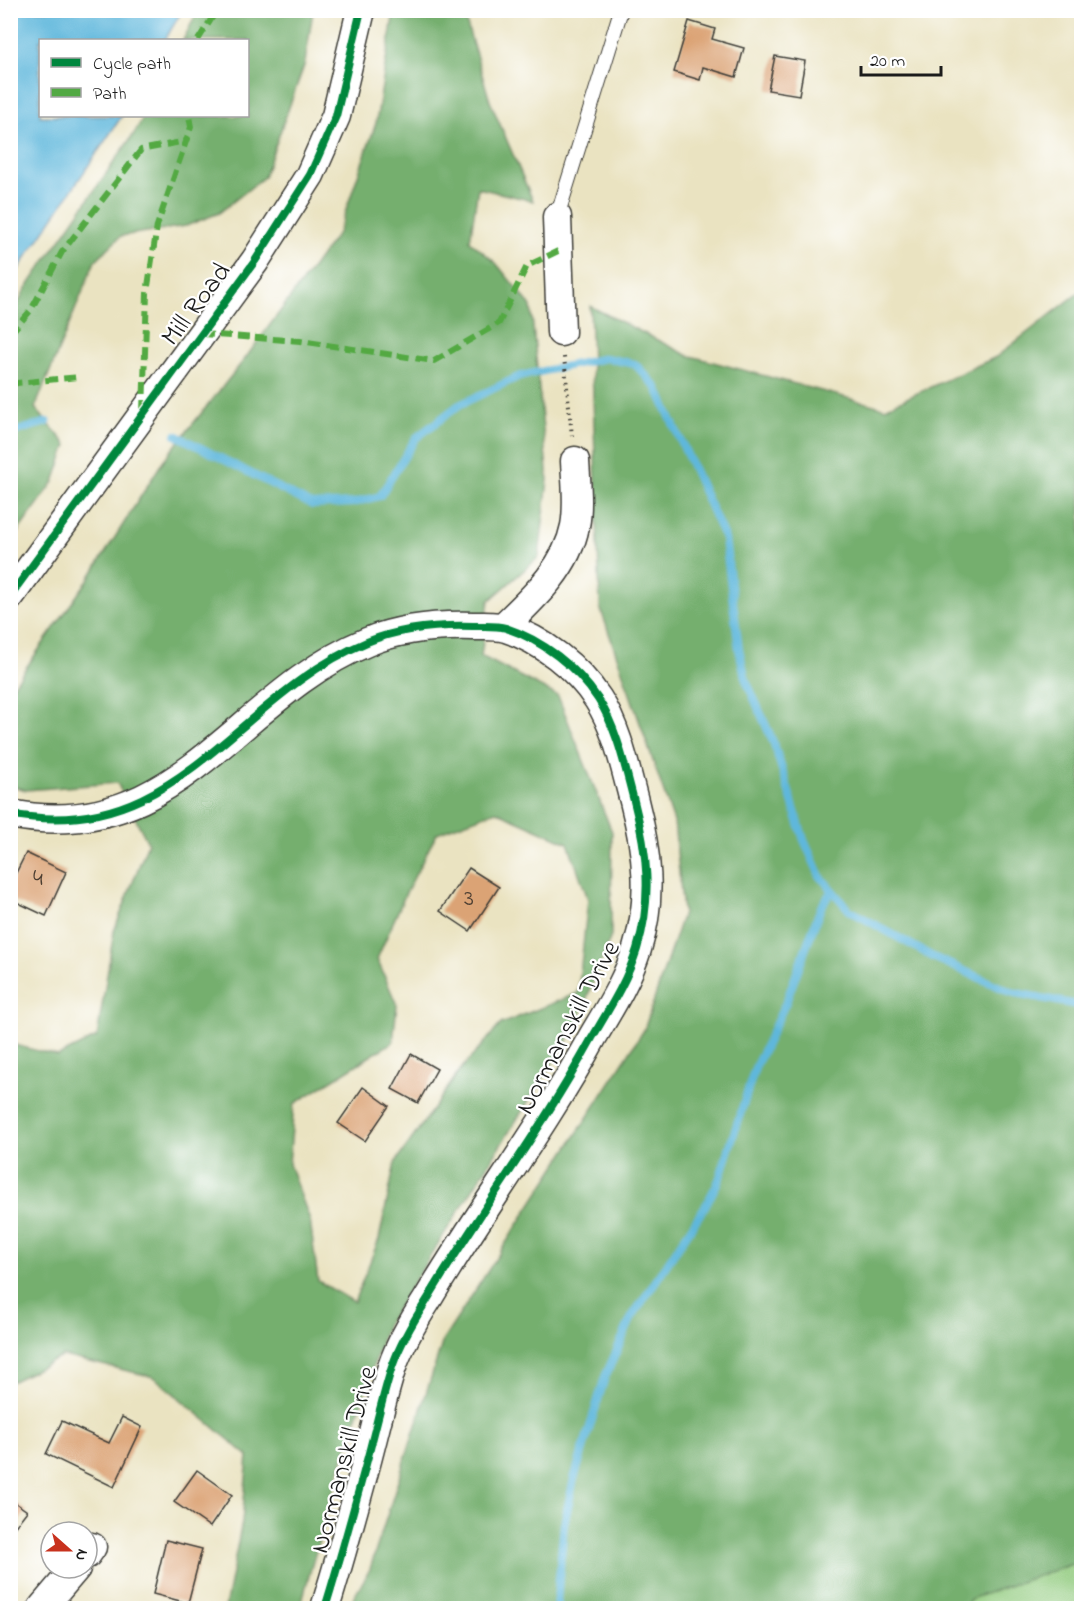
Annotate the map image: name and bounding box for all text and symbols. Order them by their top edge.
legend [39,39,249,117]
scale bar [861,39,940,77]
text: 20 m [870,49,905,75]
text: Cycle path [93,52,171,78]
text: Path [93,82,127,108]
street label: Mill Road [153,255,241,355]
house number: 4 [33,862,43,897]
house number: 3 [464,882,474,917]
street label: Normanskill Drive [507,933,632,1122]
street label: Normanskill Drive [301,1361,389,1558]
north arrow [39,1520,99,1580]
text: N [68,1545,94,1564]

